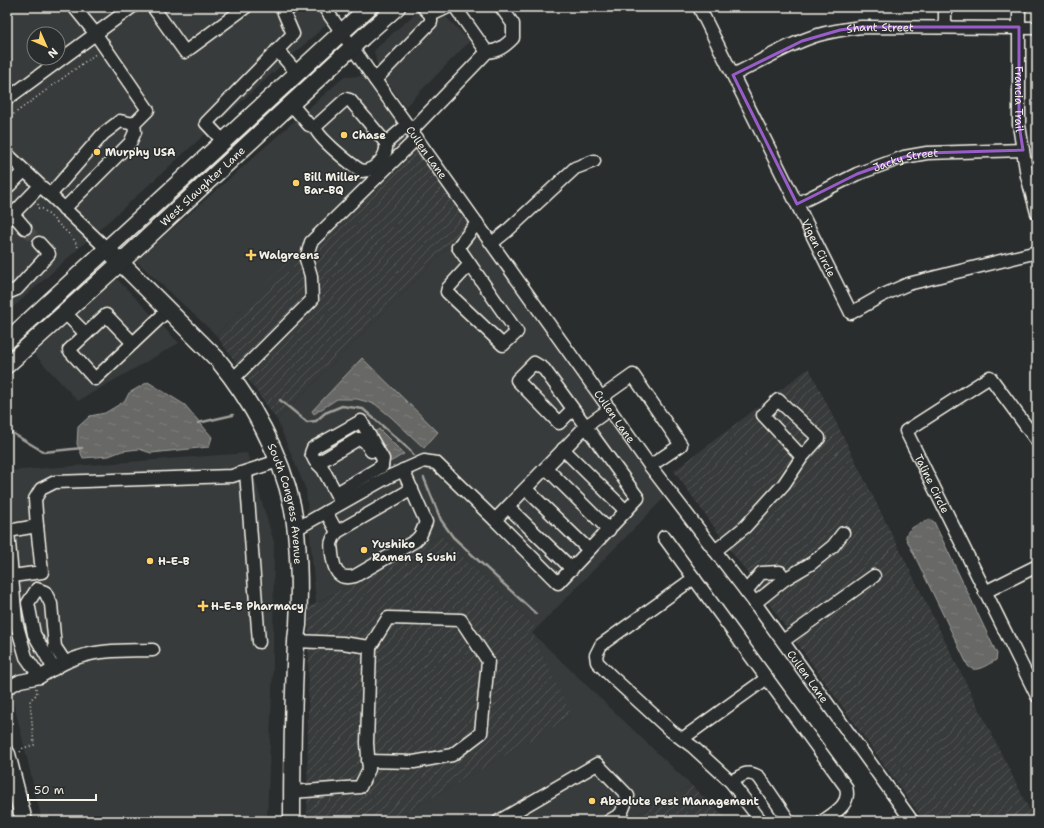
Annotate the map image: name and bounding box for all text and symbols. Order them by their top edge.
street label: Shant Street [845,19,914,36]
north arrow [26,26,66,66]
text: N [44,44,61,61]
street label: Francia Trail [1012,66,1028,134]
street label: Cullen Lane [403,123,451,182]
place label: Chase [352,128,386,143]
marker: Chase [339,130,349,140]
street label: West Slaughter Lane [157,143,248,229]
place label: Murphy USA [105,145,176,160]
street label: Jacky Street [871,145,939,175]
marker: Murphy USA [92,147,102,157]
place label: Bill Miller Bar-BQ [304,170,360,198]
marker: Bill Miller Bar-BQ [291,178,301,188]
street label: Vigen Circle [798,216,839,279]
place label: Walgreens [259,248,320,263]
marker: Walgreens [246,250,256,260]
street label: Cullen Lane [591,387,639,446]
street label: South Congress Avenue [264,441,306,565]
street label: Taline Circle [911,452,953,516]
place label: Yushiko Ramen & Sushi [372,537,456,565]
marker: Yushiko Ramen & Sushi [359,545,369,555]
place label: H-E-B [158,554,190,569]
marker: H-E-B [145,556,155,566]
place label: H-E-B Pharmacy [211,599,304,614]
marker: H-E-B Pharmacy [198,601,208,611]
street label: Cullen Lane [784,647,832,706]
scale bar [28,776,96,802]
text: 50 m [34,782,64,798]
place label: Absolute Pest Management [600,794,760,809]
marker: Absolute Pest Management [587,796,597,806]

